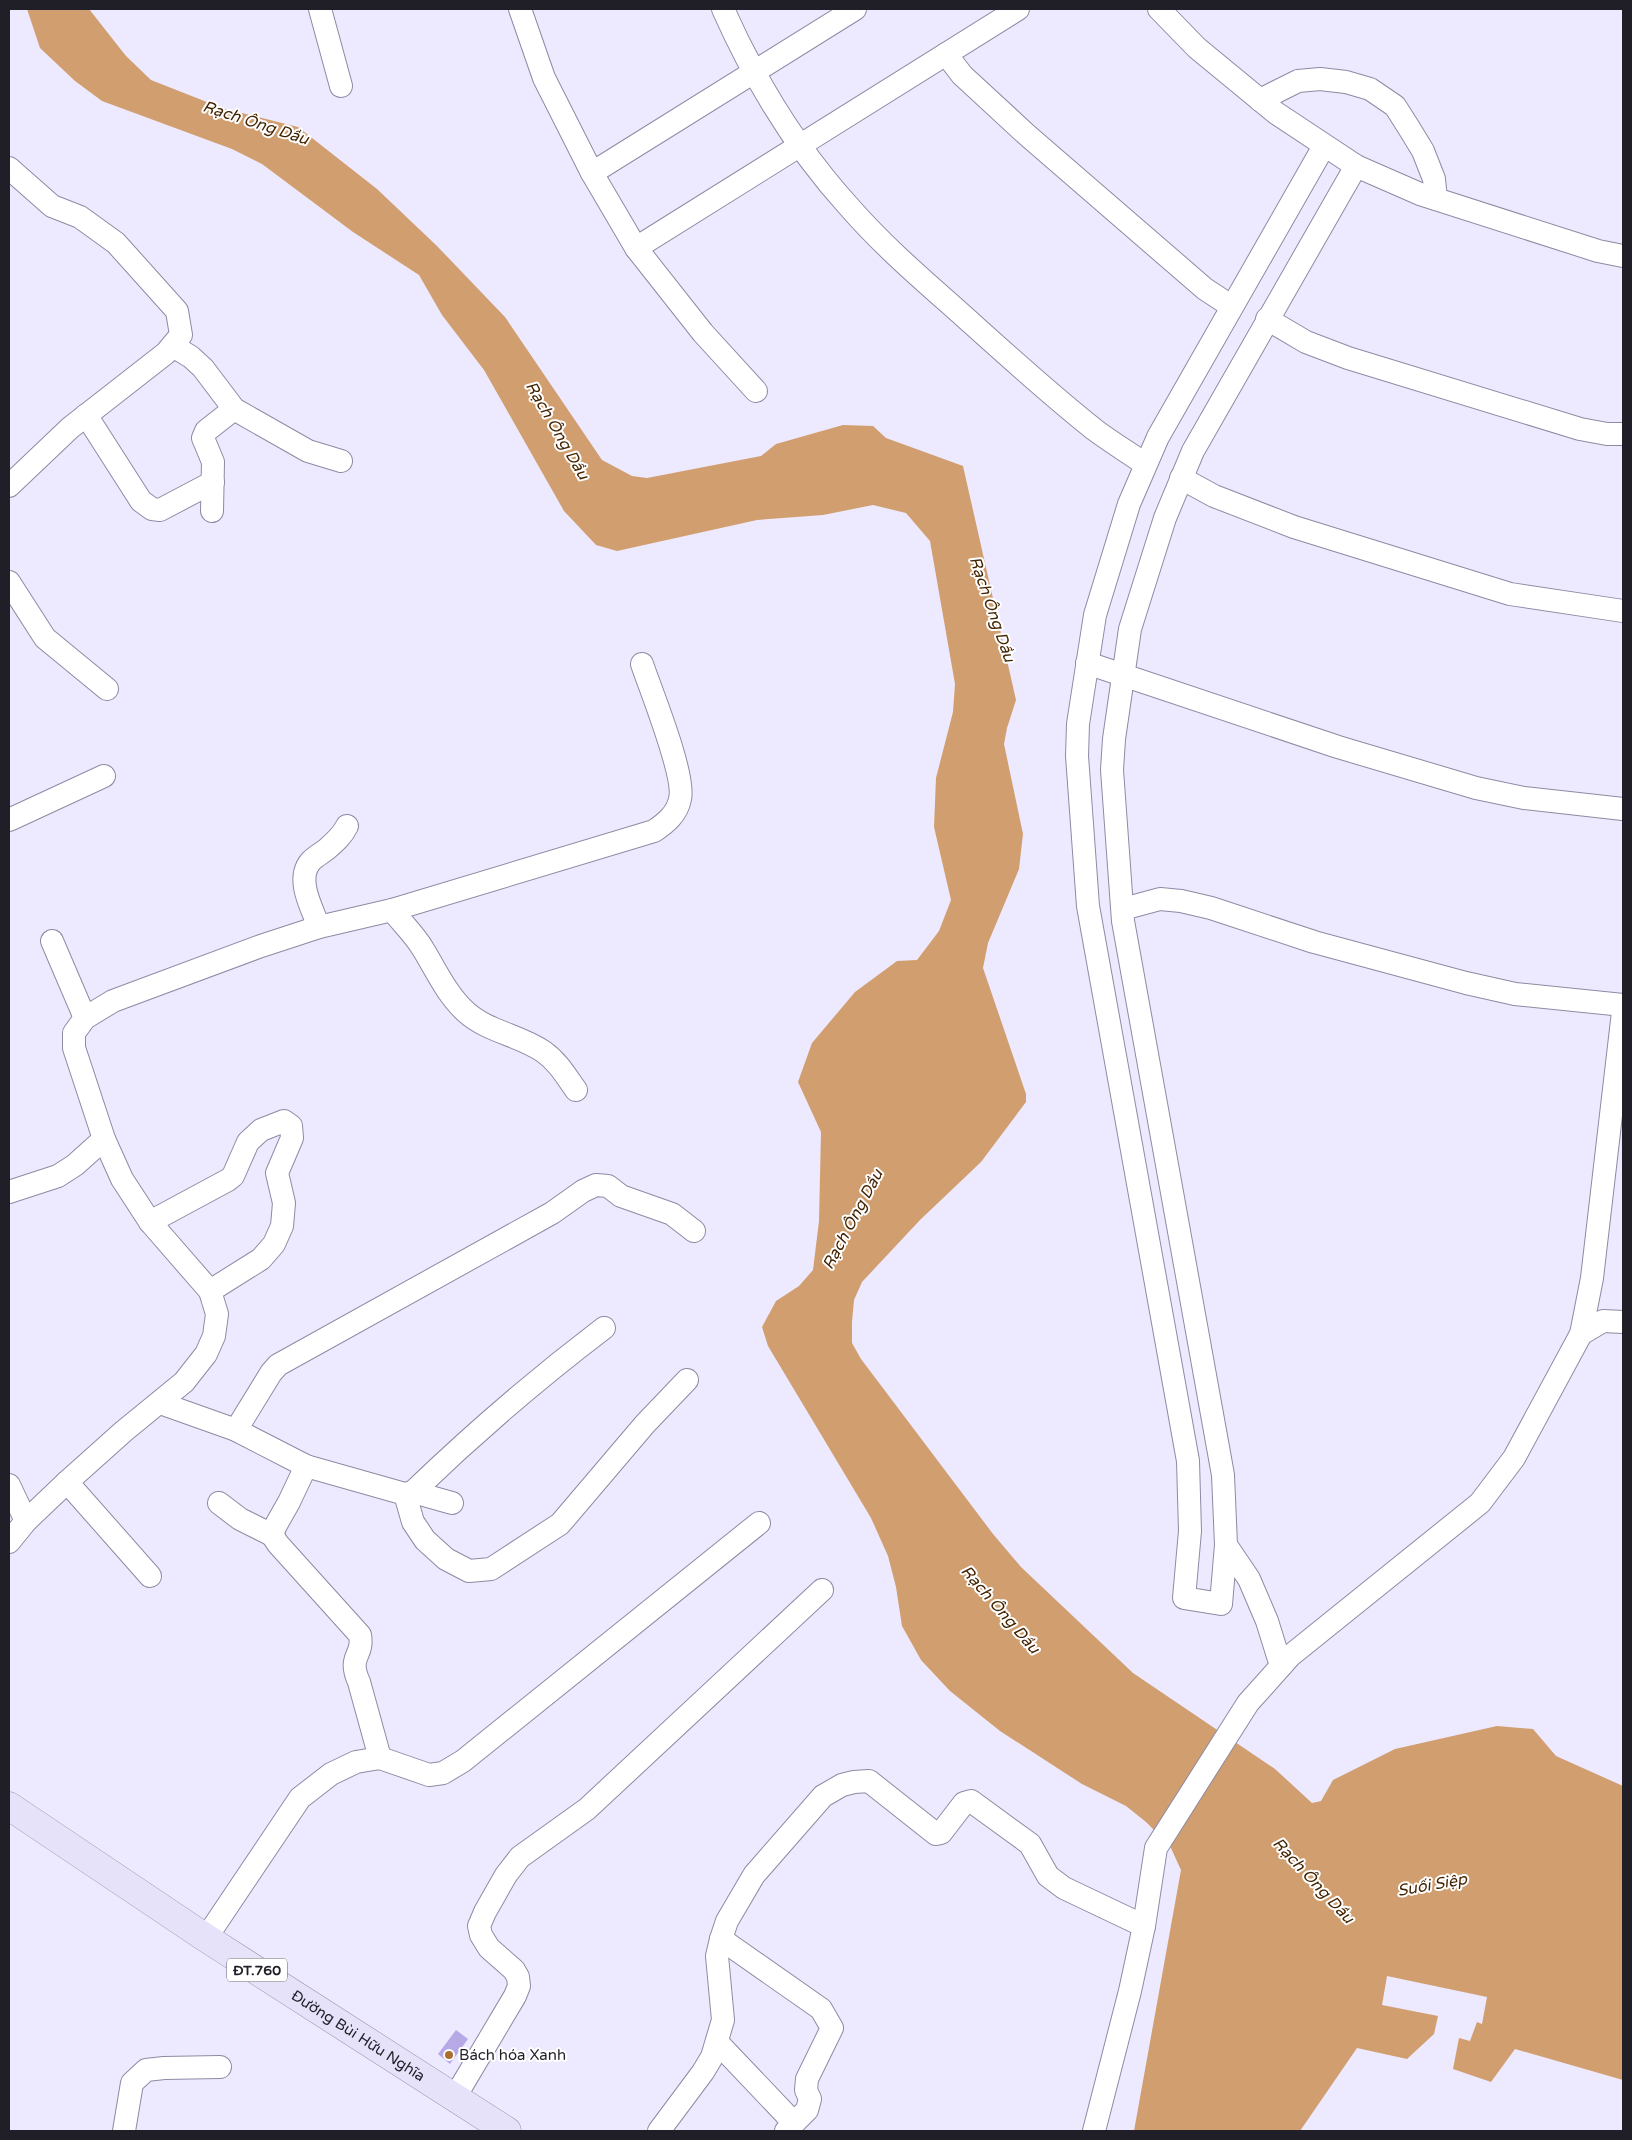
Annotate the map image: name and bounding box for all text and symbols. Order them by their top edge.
water label: Rạch Ông Dầu [200,96,312,150]
water label: Rạch Ông Dầu [521,378,594,484]
water label: Rạch Ông Dầu [965,554,1020,666]
water label: Rạch Ông Dầu [818,1165,888,1273]
water label: Rạch Ông Dầu [957,1562,1045,1659]
water label: Rạch Ông Dầu [1268,1834,1359,1929]
water label: Suối Siệp [1396,1869,1469,1901]
road number: ĐT.760 [227,1958,287,1982]
street label: Đường Bùi Hữu Nghĩa [288,1986,429,2085]
place label: Bách hóa Xanh [459,2046,566,2064]
marker: Bách hóa Xanh [443,2049,455,2061]

